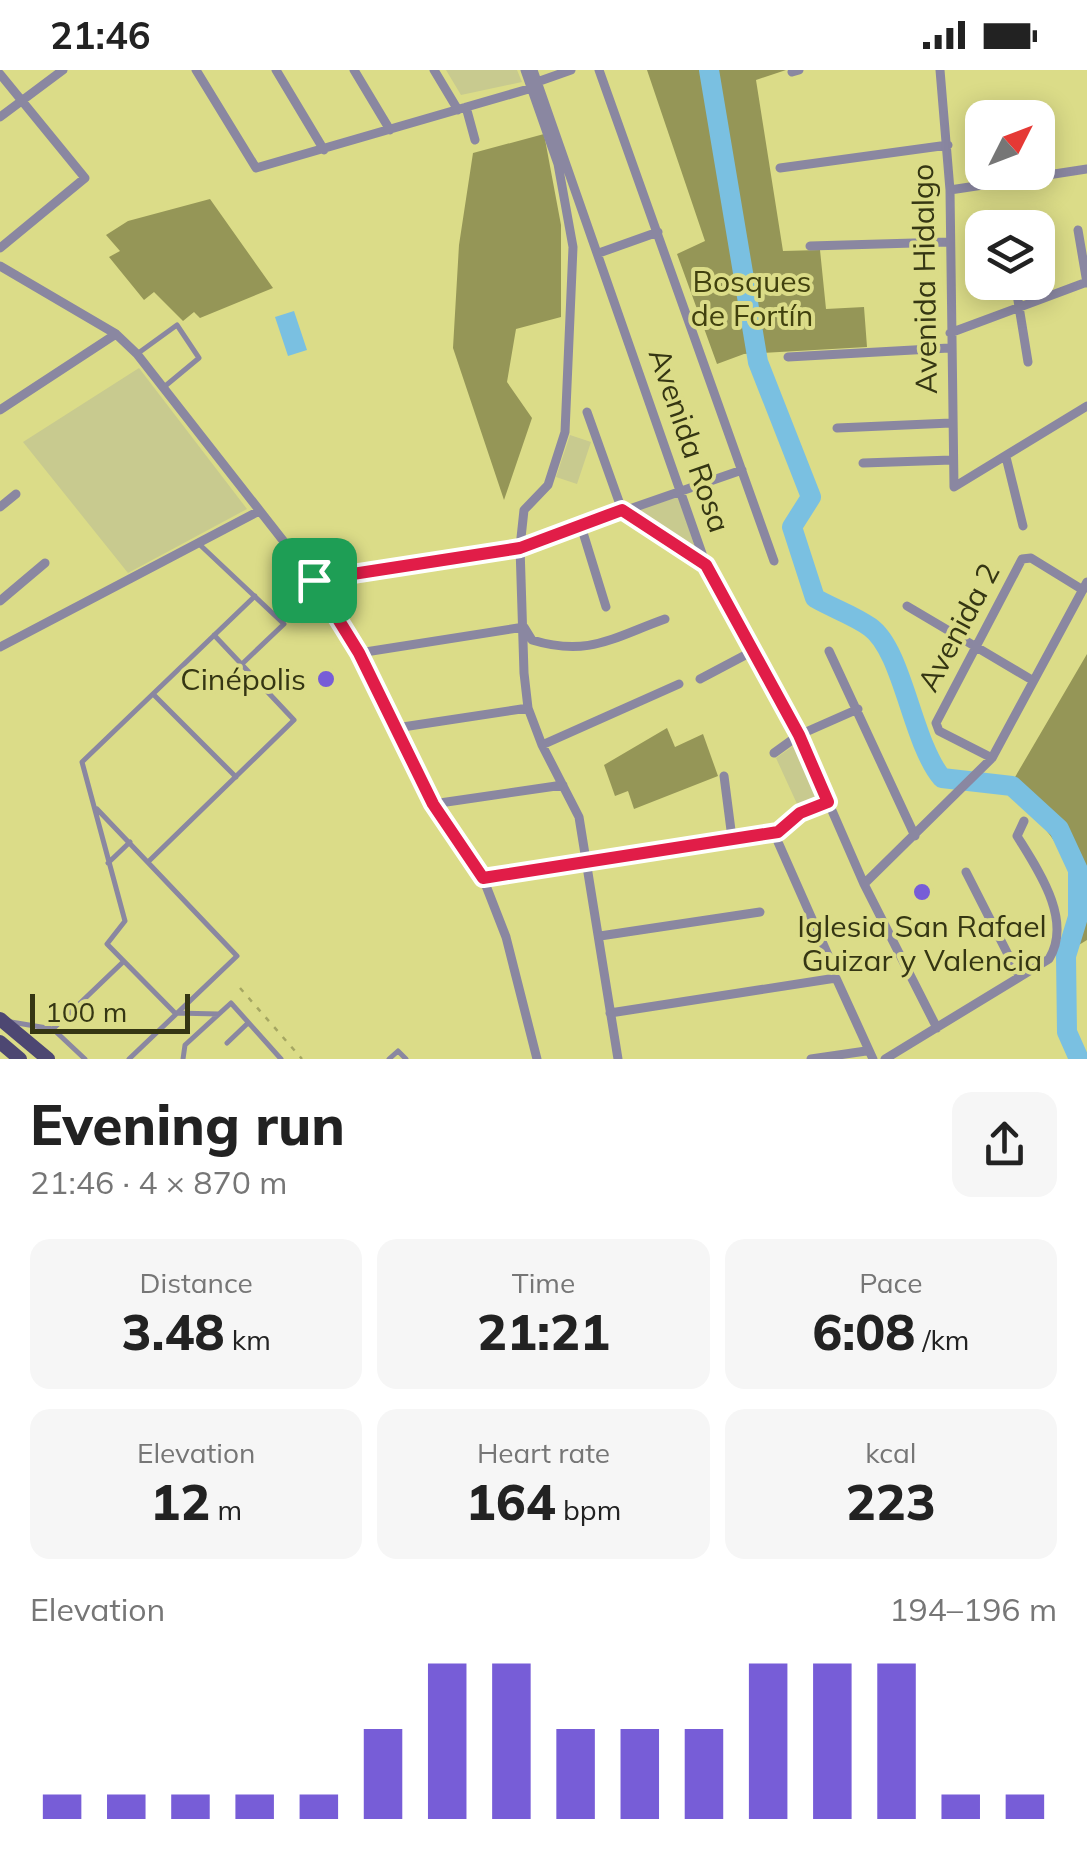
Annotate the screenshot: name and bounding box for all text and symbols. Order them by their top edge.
text: 21:46 [50,11,151,59]
north arrow [965,100,1055,190]
map controls [965,100,1055,300]
street label: Avenida Hidalgo [903,164,945,394]
button: layers [965,210,1055,300]
park label: Bosques de Fortín [691,262,813,334]
street label: Avenida Rosa [641,343,739,537]
pin [272,538,357,623]
icon: arrive [287,553,342,608]
street label: Avenida 2 [908,556,1008,698]
place label: Cinépolis [180,660,306,698]
marker: Cinépolis [315,668,337,690]
marker: Iglesia San Rafael Guizar y Valencia [911,881,933,903]
place label: Iglesia San Rafael Guizar y Valencia [797,907,1047,979]
scale bar [30,989,190,1034]
text: 100 m [45,994,127,1029]
text: Evening run [30,1090,345,1159]
button: share [952,1092,1057,1197]
text: 21:46 · 4 × 870 m [30,1162,287,1202]
text: Distance [140,1265,253,1300]
text: Time [512,1265,575,1300]
text: Pace [859,1265,922,1300]
text: 3.48 [122,1300,225,1363]
text: 21:21 [477,1300,610,1363]
text: 6:08 [812,1300,915,1363]
text: km [225,1322,271,1357]
text: /km [915,1322,969,1357]
text: Elevation [137,1435,255,1470]
text: Heart rate [477,1435,610,1470]
text: kcal [865,1435,916,1470]
text: 12 [150,1470,210,1533]
text: 164 [466,1470,556,1533]
text: 223 [846,1470,936,1533]
text: m [210,1492,242,1527]
text: bpm [556,1492,621,1527]
text: Elevation [30,1589,165,1629]
text: 194–196 m [889,1589,1057,1629]

